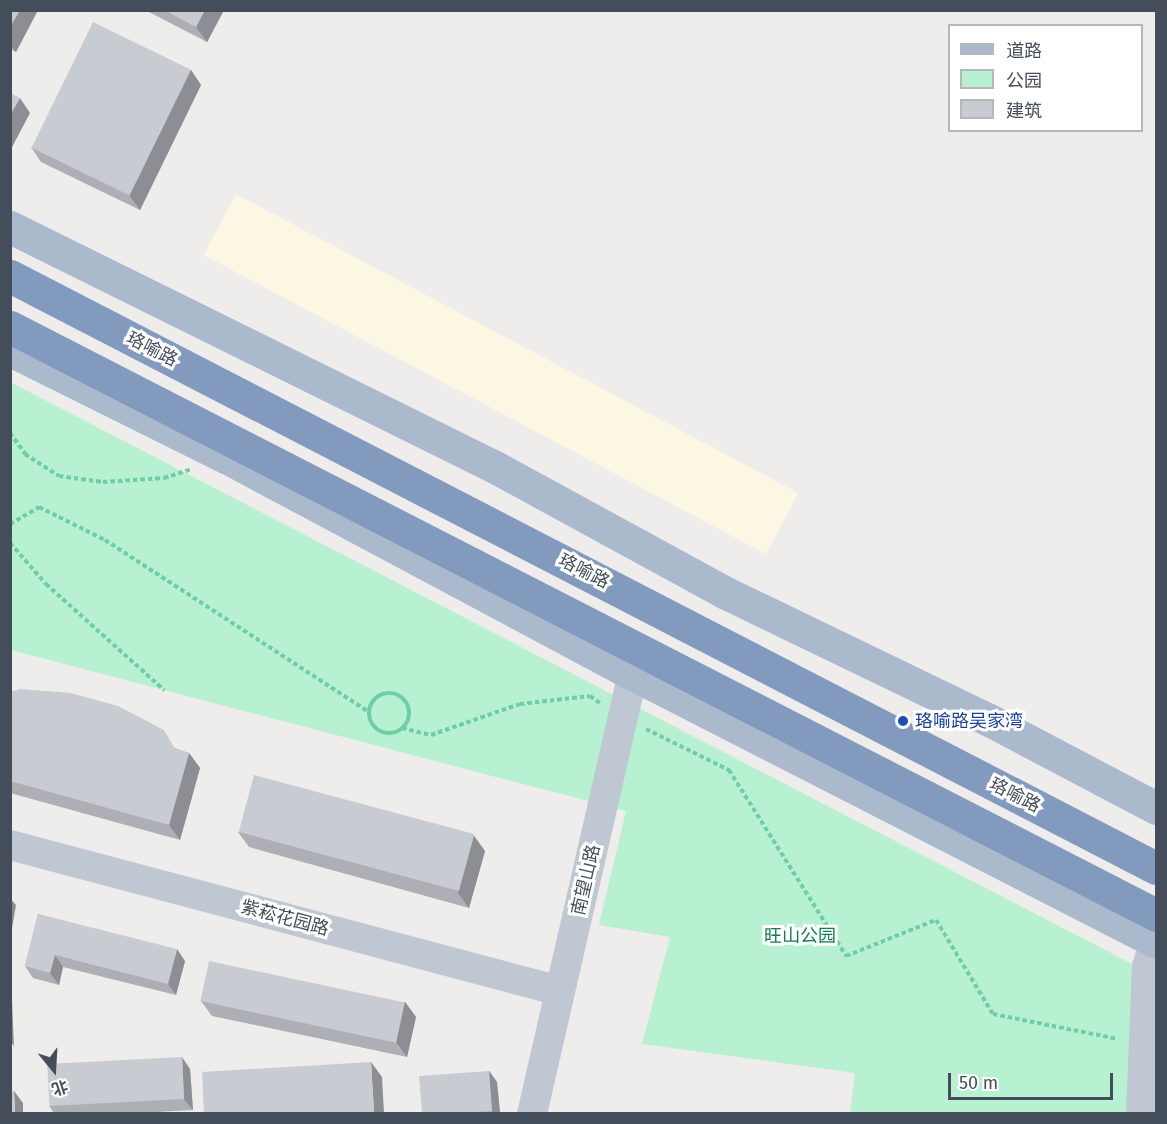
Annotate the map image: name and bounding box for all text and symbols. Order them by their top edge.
legend [948,24,1143,132]
text: 道路 [1006,40,1042,62]
text: 公园 [1006,70,1042,92]
text: 建筑 [1006,100,1042,122]
street label: 珞喻路 [123,327,181,371]
street label: 珞喻路 [555,549,613,593]
place label: 珞喻路吴家湾 [915,710,1023,732]
marker: 珞喻路吴家湾 [896,714,910,728]
street label: 珞喻路 [986,773,1044,817]
street label: 南望山路 [567,842,605,918]
street label: 紫菘花园路 [239,896,331,940]
park label: 旺山公园 [764,925,836,947]
north arrow [24,1040,84,1100]
scale bar [951,1061,1116,1099]
text: 50 m [959,1072,998,1094]
text: 北 [49,1076,70,1099]

